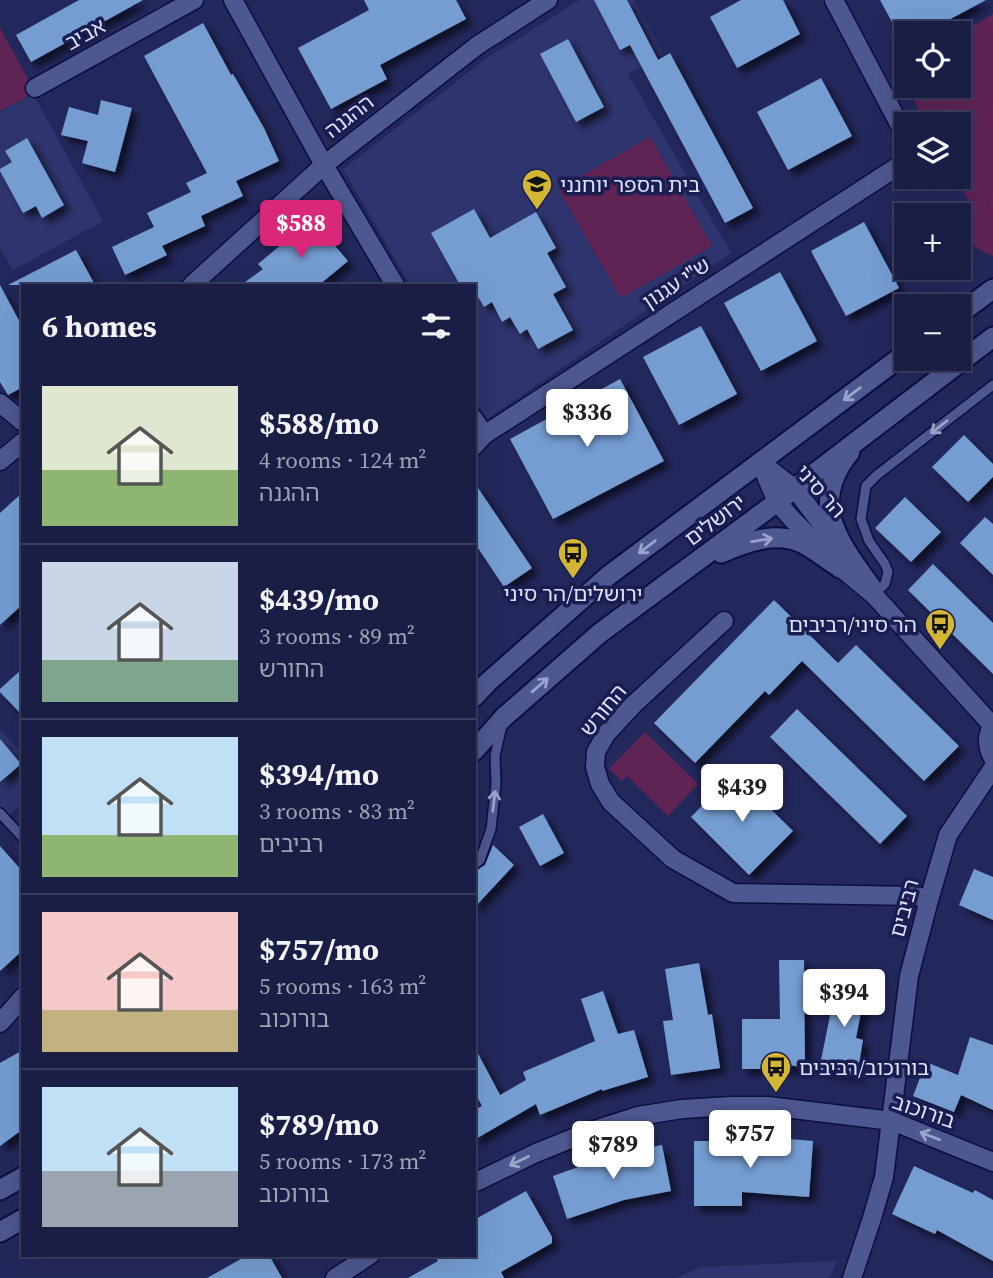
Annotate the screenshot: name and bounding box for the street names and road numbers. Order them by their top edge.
street label: אביב [60,11,110,57]
street label: ההגנה [318,88,380,144]
street label: ש"י עגנון [636,250,716,316]
street label: הר סיני [789,458,853,524]
street label: ירושלים [679,488,751,552]
street label: החורש [573,678,633,742]
street label: רביבים [882,876,926,940]
street label: בורוכוב [889,1087,959,1135]

